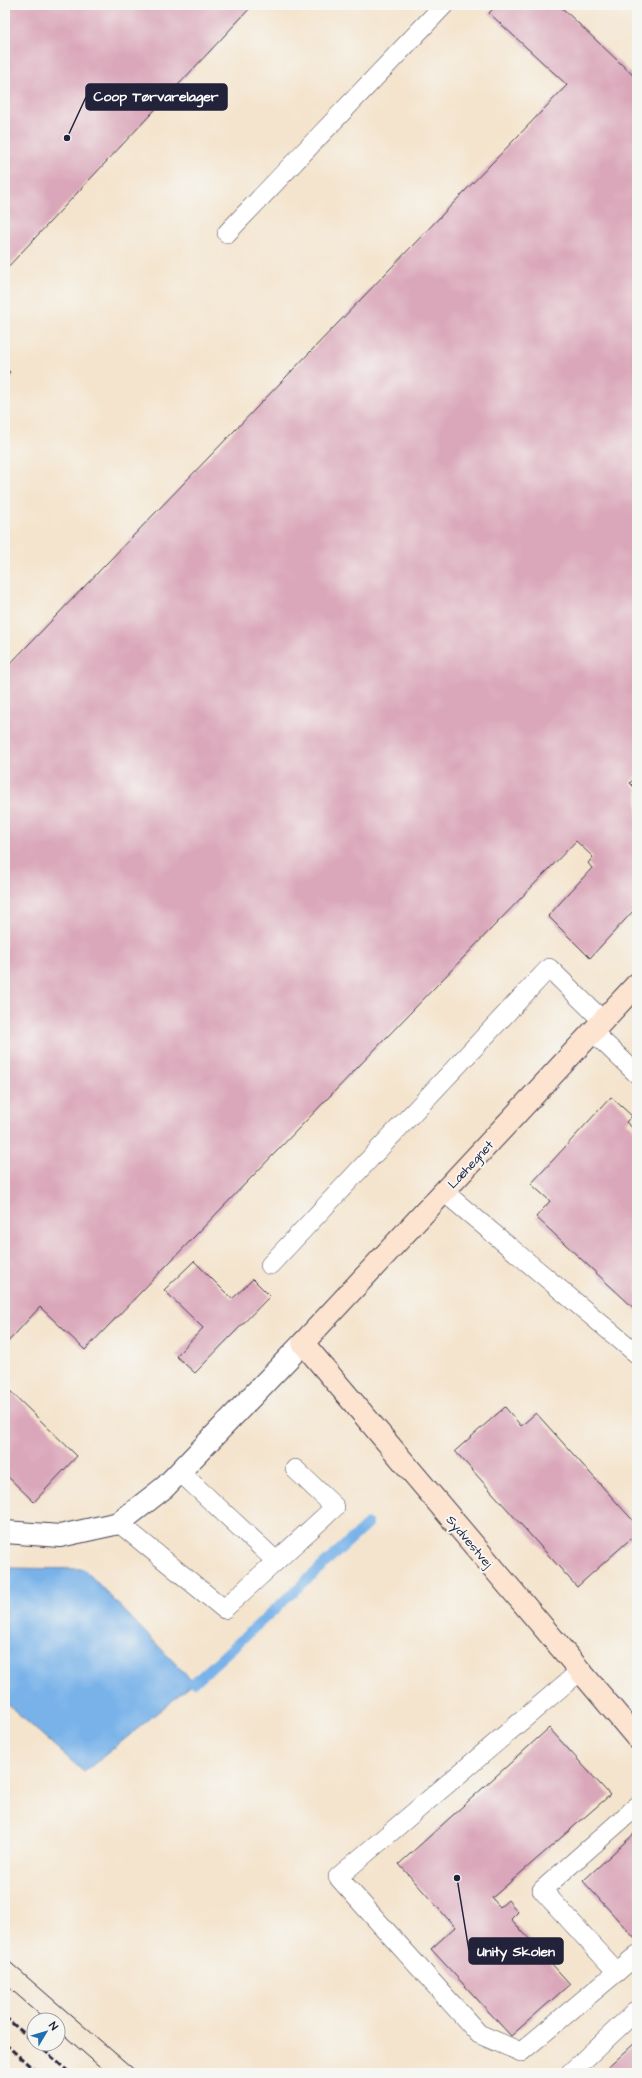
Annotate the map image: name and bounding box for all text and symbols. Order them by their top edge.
callout: Coop Tørvarelager [86,84,227,110]
text: Coop Tørvarelager [94,87,219,108]
street label: Læhegnet [444,1136,499,1193]
street label: Sydvestvej [441,1511,497,1573]
callout: Unity Skolen [469,1938,563,1964]
text: Unity Skolen [477,1942,555,1962]
north arrow [26,2012,66,2052]
text: N [45,2019,62,2034]

